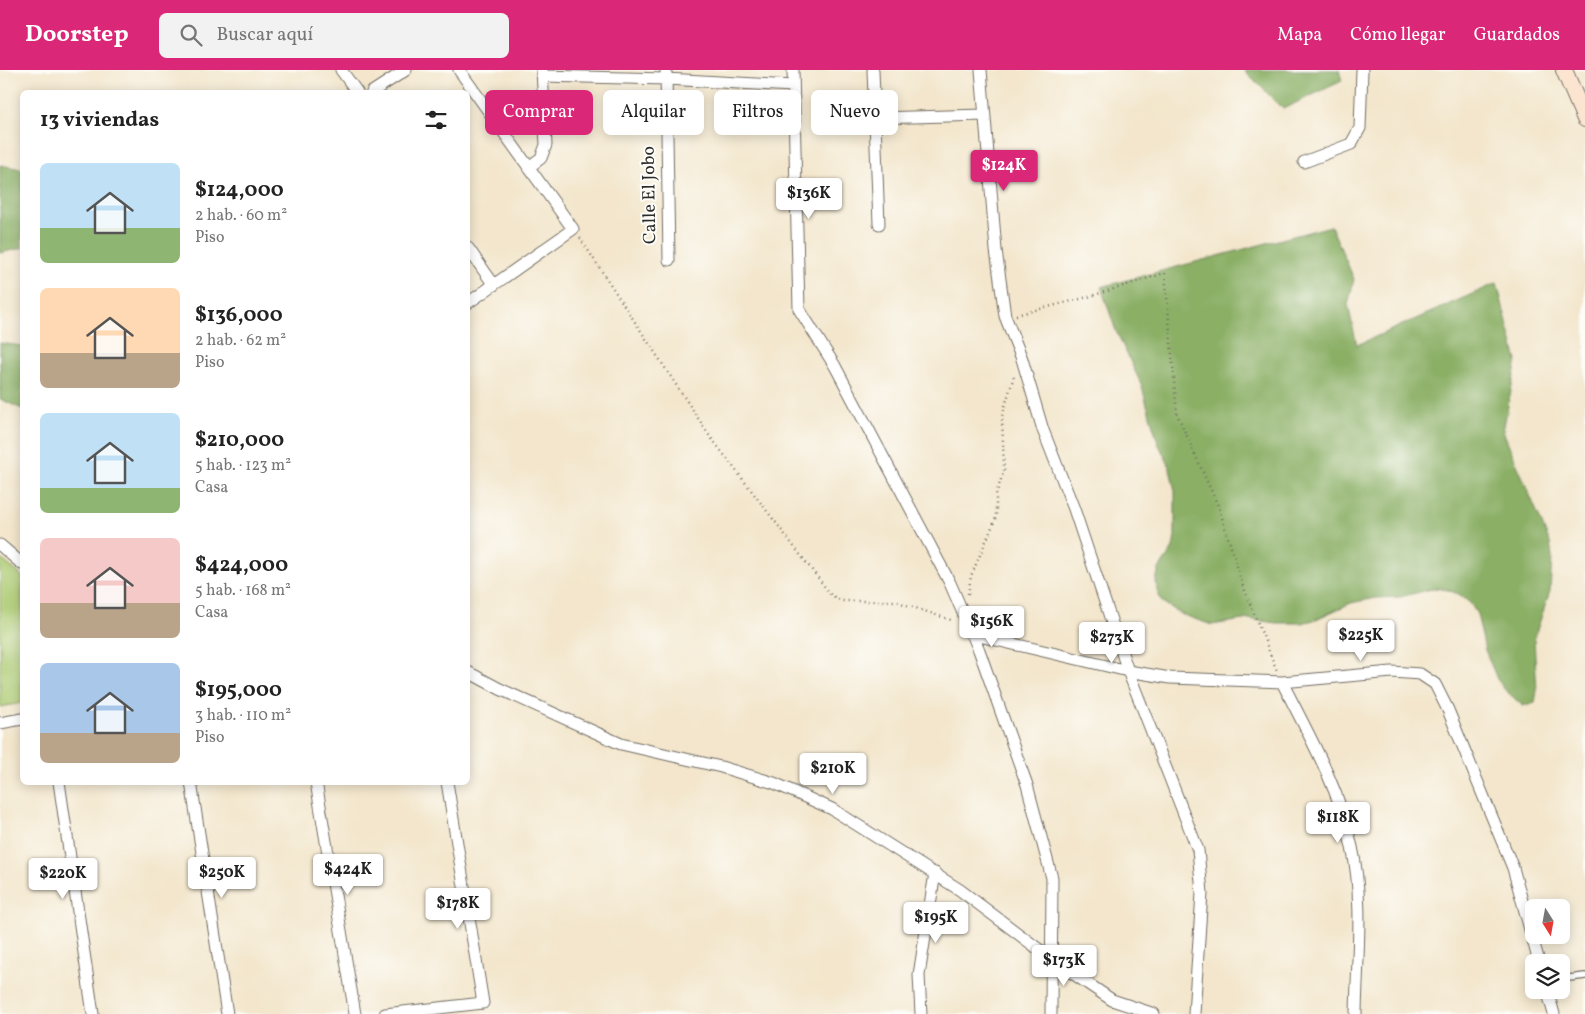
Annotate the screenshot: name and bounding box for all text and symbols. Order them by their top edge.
search box [159,13,509,58]
text: Doorstep [25,18,129,52]
icon: search [177,21,205,49]
text: Buscar aquí [217,22,313,48]
text: Mapa [1277,23,1322,48]
text: Cómo llegar [1350,23,1446,48]
text: Guardados [1474,23,1560,48]
chip: Comprar [485,90,593,135]
chip: Alquilar [603,90,704,135]
chip: Filtros [714,90,801,135]
chip: Nuevo [811,90,898,135]
text: 13 viviendas [40,106,159,135]
icon: filters [422,106,450,134]
street label: Calle El Jobo [637,146,663,244]
pin: $124K [969,150,1039,192]
text: $124K [982,155,1026,177]
text: $124,000 [195,176,284,205]
pin: $136K [774,178,844,220]
icon: home [80,183,140,243]
text: $136K [787,183,831,205]
text: 2 hab. · 60 m² [195,205,287,227]
text: Piso [195,227,224,249]
text: $136,000 [195,301,283,330]
icon: home [80,308,140,368]
text: 2 hab. · 62 m² [195,330,286,352]
text: Piso [195,352,224,374]
text: $210,000 [195,426,284,455]
icon: home [80,433,140,493]
text: 5 hab. · 123 m² [195,455,291,477]
text: Casa [195,477,228,499]
text: $424,000 [195,551,288,580]
icon: home [80,558,140,618]
text: 5 hab. · 168 m² [195,580,291,602]
text: Casa [195,602,228,624]
pin: $156K [957,606,1027,648]
text: $156K [970,611,1014,633]
pin: $225K [1326,620,1396,662]
pin: $273K [1077,622,1147,664]
text: $225K [1339,625,1383,647]
text: $273K [1090,627,1134,649]
text: $195,000 [195,676,282,705]
icon: home [80,683,140,743]
text: 3 hab. · 110 m² [195,705,291,727]
text: Piso [195,727,224,749]
pin: $210K [798,752,868,795]
text: $210K [810,758,856,780]
pin: $118K [1303,802,1373,844]
text: $118K [1317,807,1359,829]
pin: $424K [313,854,383,896]
pin: $250K [187,856,257,899]
pin: $220K [28,858,98,900]
text: $424K [324,859,372,881]
text: $250K [199,862,245,884]
text: $220K [40,863,86,885]
pin: $178K [423,888,493,930]
text: $178K [436,893,480,915]
north arrow [1525,899,1570,944]
map controls [1525,899,1570,999]
pin: $195K [901,902,971,944]
text: $195K [914,907,958,929]
pin: $173K [1029,944,1099,987]
text: $173K [1043,950,1085,972]
button: layers [1525,954,1570,999]

